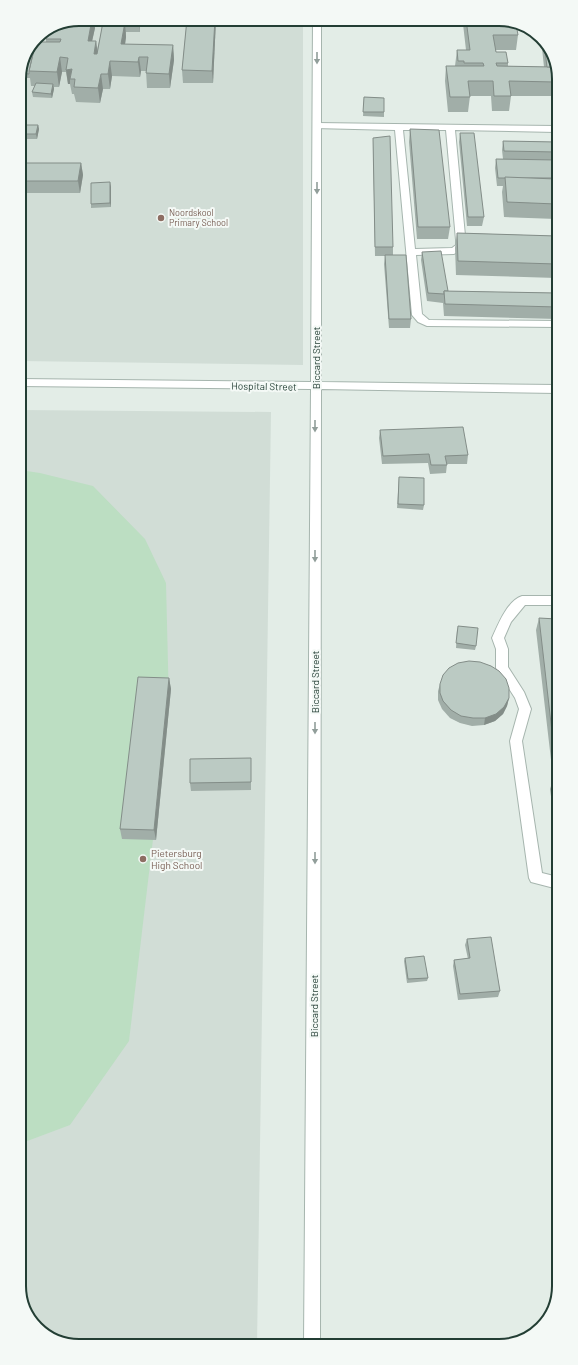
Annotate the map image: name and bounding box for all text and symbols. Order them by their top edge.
one-way arrow [314,52,320,65]
one-way arrow [314,182,320,195]
place label: Noordskool Primary School [169,207,228,228]
marker: Noordskool Primary School [156,213,166,223]
street label: Biccard Street [310,326,322,389]
street label: Hospital Street [231,379,297,393]
one-way arrow [312,420,318,433]
one-way arrow [312,550,318,563]
street label: Biccard Street [309,650,321,713]
one-way arrow [312,722,318,735]
place label: Pietersburg High School [151,847,202,871]
one-way arrow [312,852,318,865]
marker: Pietersburg High School [138,854,148,864]
street label: Biccard Street [308,974,320,1037]

